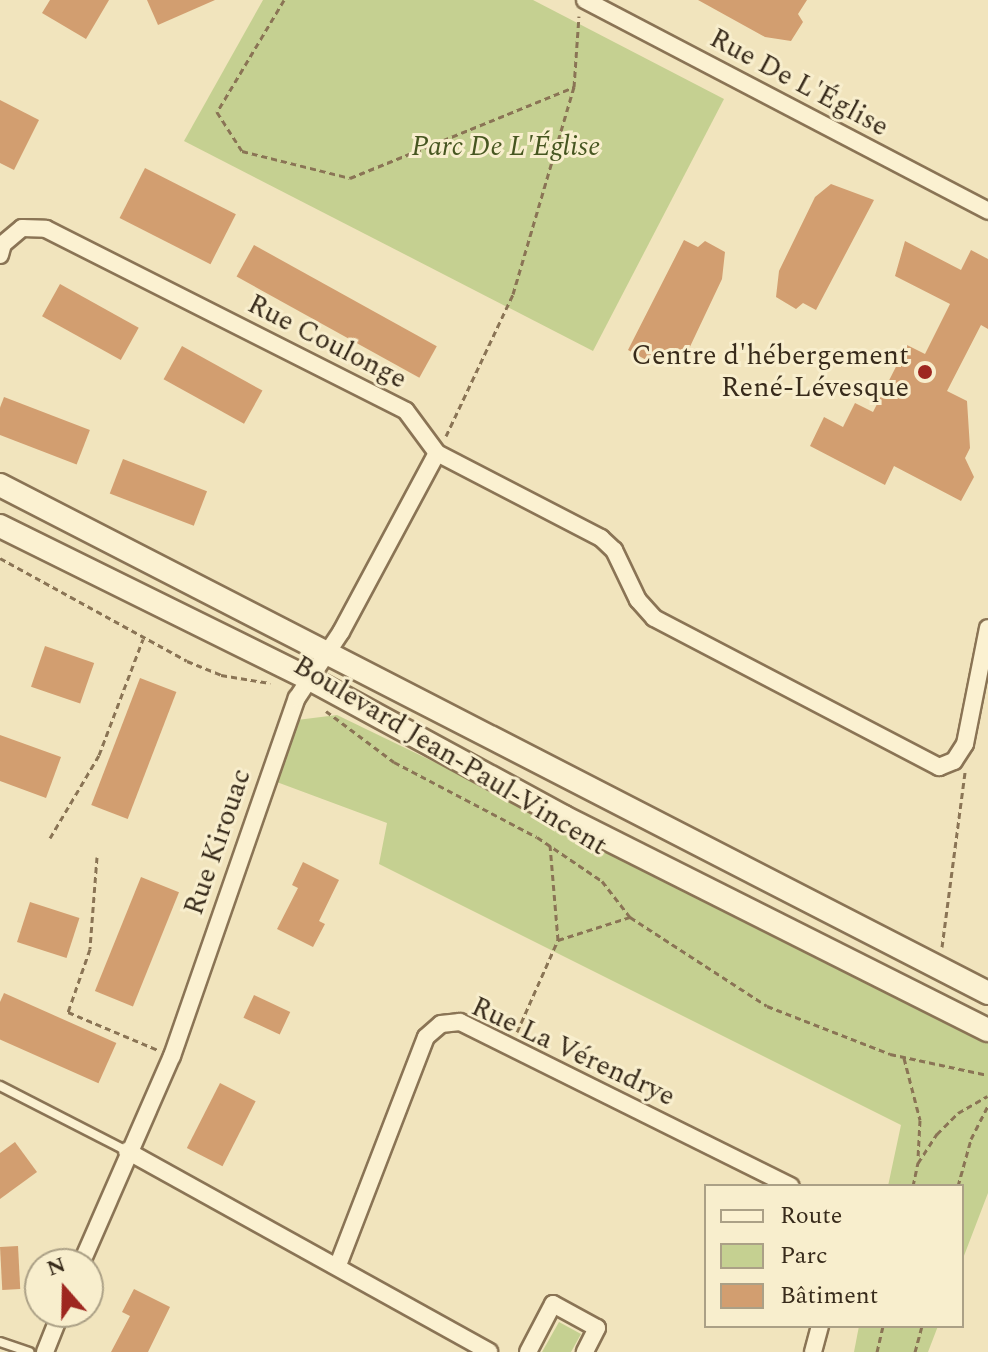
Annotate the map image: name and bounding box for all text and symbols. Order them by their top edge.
street label: Rue De L'Église [704,22,894,144]
park label: Parc De L'Église [412,130,600,164]
street label: Rue Coulonge [242,288,412,396]
place label: Centre d'hébergement René-Lévesque [632,339,909,405]
marker: Centre d'hébergement René-Lévesque [916,363,934,381]
street label: Boulevard Jean-Paul-Vincent [287,649,613,863]
street label: Rue Kirouac [177,764,259,920]
street label: Rue La Vérendrye [466,990,680,1114]
legend [704,1184,964,1328]
text: Route [780,1198,842,1234]
text: Parc [780,1238,828,1274]
north arrow [24,1248,104,1328]
text: N [42,1248,70,1285]
text: Bâtiment [780,1278,878,1314]

